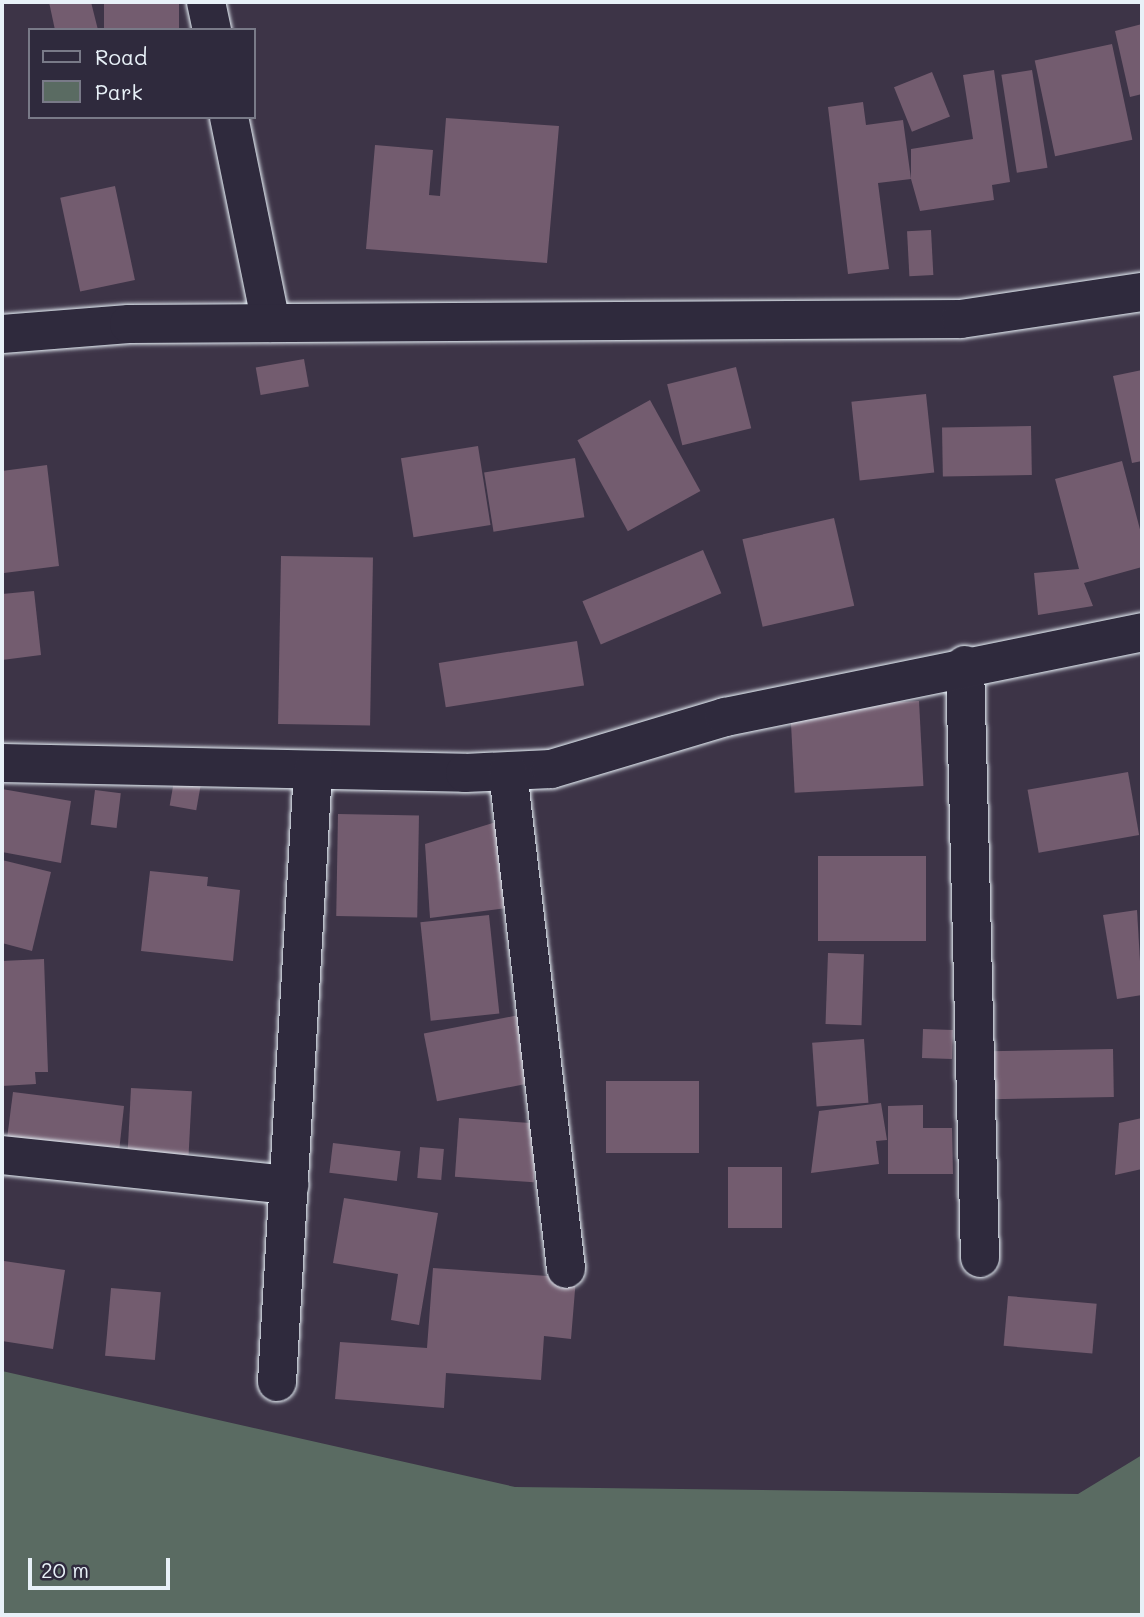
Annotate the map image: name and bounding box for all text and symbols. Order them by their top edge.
legend [28,28,256,119]
text: Road [95,43,147,70]
text: Park [95,78,143,105]
scale bar [32,1544,173,1588]
text: 20 m [41,1556,89,1583]

